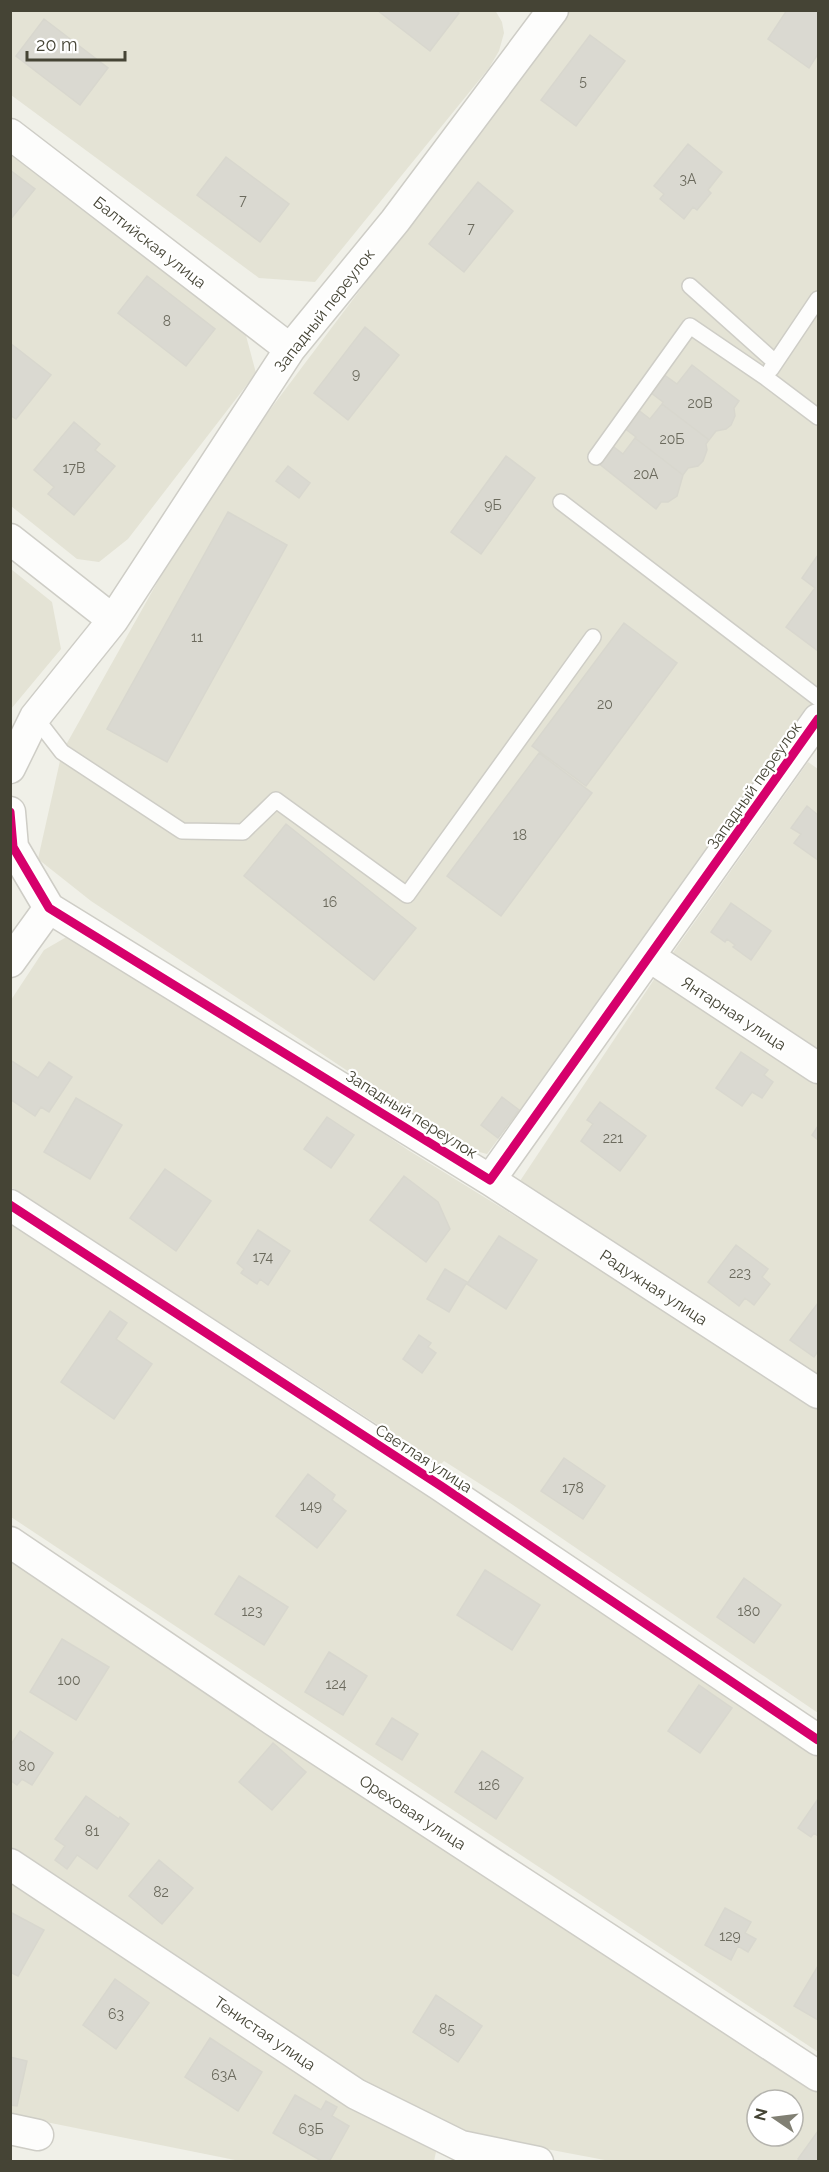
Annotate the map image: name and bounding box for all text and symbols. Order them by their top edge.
scale bar [27,24,124,62]
text: 20 m [36,34,78,55]
house number: 5 [579,73,587,89]
house number: 3А [680,171,697,187]
street label: Балтийская улица [90,192,210,292]
house number: 7 [239,192,247,208]
house number: 7 [467,220,475,236]
street label: Западный переулок [270,245,378,376]
house number: 8 [163,313,171,329]
house number: 9 [352,366,360,382]
house number: 20В [687,395,713,411]
house number: 20Б [660,431,685,447]
house number: 17В [63,460,85,476]
house number: 20А [633,466,659,482]
house number: 9Б [484,497,502,513]
house number: 11 [191,629,203,645]
house number: 20 [597,696,613,712]
street label: Западный переулок [703,718,806,853]
house number: 18 [513,827,527,843]
house number: 16 [323,894,337,910]
street label: Янтарная улица [678,973,790,1054]
street label: Западный переулок [342,1066,481,1163]
house number: 221 [603,1130,623,1146]
street label: Радужная улица [596,1246,711,1329]
house number: 174 [253,1249,274,1265]
house number: 223 [729,1265,751,1281]
street label: Светлая улица [372,1420,476,1497]
house number: 178 [562,1480,584,1496]
house number: 149 [300,1498,322,1514]
house number: 123 [242,1603,262,1619]
house number: 180 [738,1603,760,1619]
house number: 100 [57,1672,81,1688]
house number: 124 [326,1676,347,1692]
house number: 80 [19,1758,35,1774]
street label: Ореховая улица [356,1771,470,1854]
house number: 126 [478,1777,500,1793]
house number: 81 [85,1823,99,1839]
house number: 82 [153,1884,169,1900]
house number: 129 [719,1928,741,1944]
street label: Тенистая улица [210,1992,319,2074]
house number: 63 [108,2006,124,2022]
house number: 85 [439,2021,455,2037]
house number: 63А [211,2067,237,2083]
north arrow [745,2088,805,2148]
text: N [750,2106,772,2123]
house number: 63Б [298,2121,324,2137]

